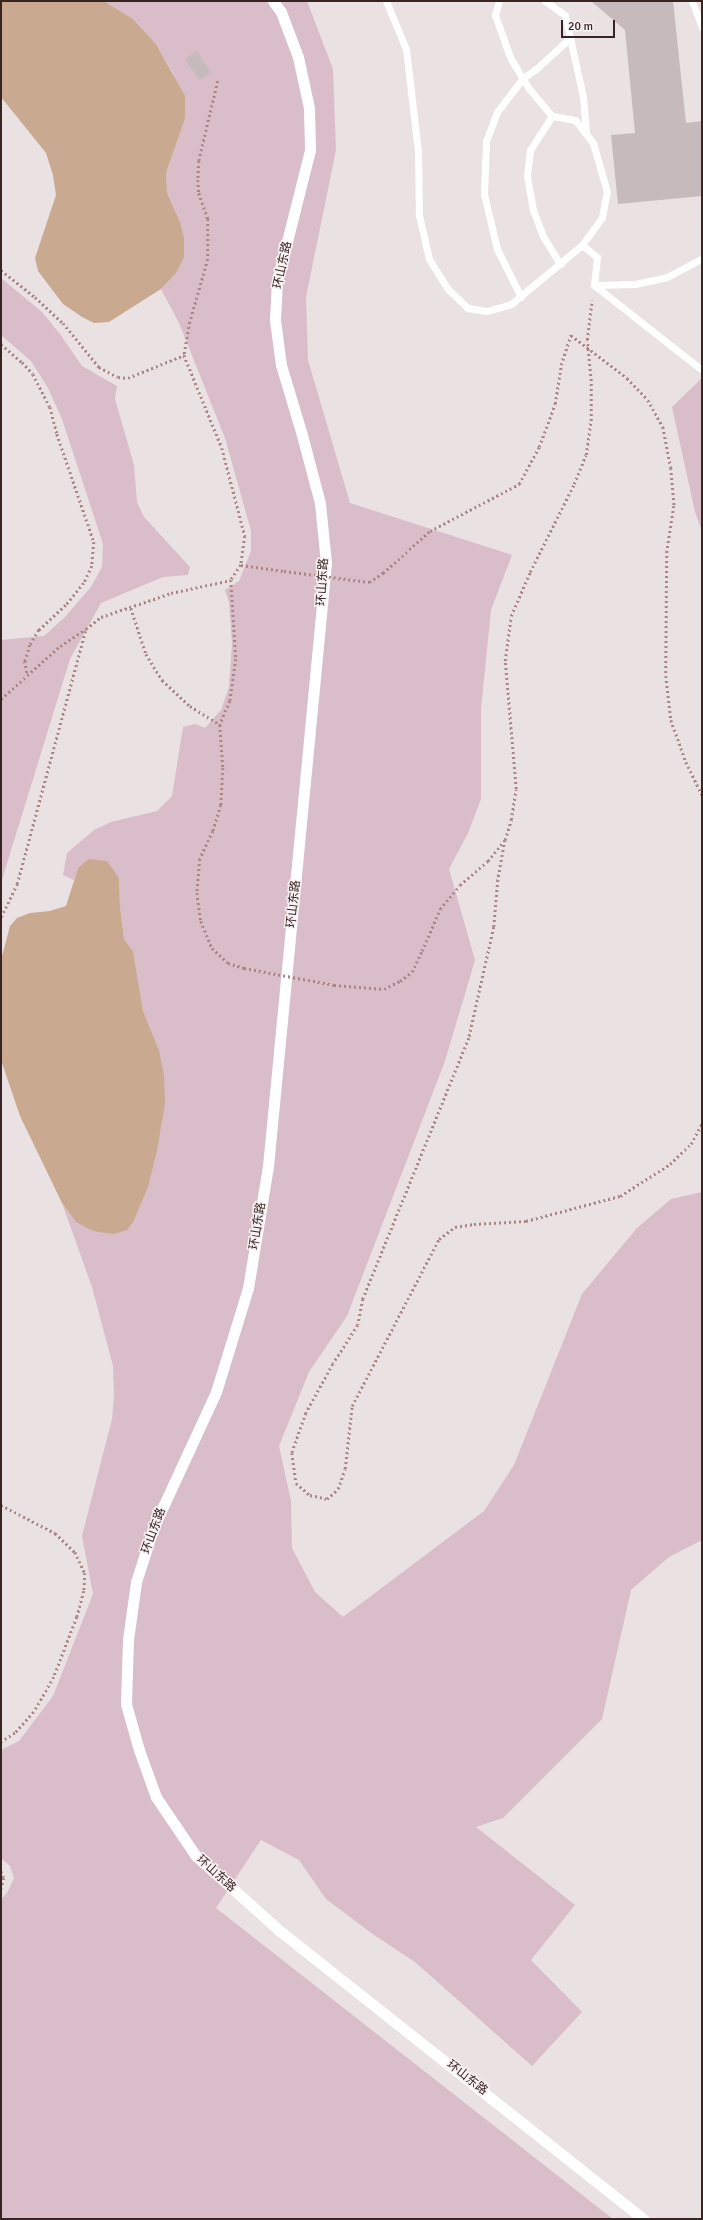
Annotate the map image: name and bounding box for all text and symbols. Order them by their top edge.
scale bar [563,12,617,38]
text: 20 m [568,19,593,34]
street label: 环山东路 [271,240,295,290]
street label: 环山东路 [315,558,331,606]
street label: 环山东路 [284,879,304,929]
street label: 环山东路 [247,1201,269,1251]
street label: 环山东路 [139,1506,169,1556]
street label: 环山东路 [193,1853,239,1895]
street label: 环山东路 [444,2058,490,2098]

